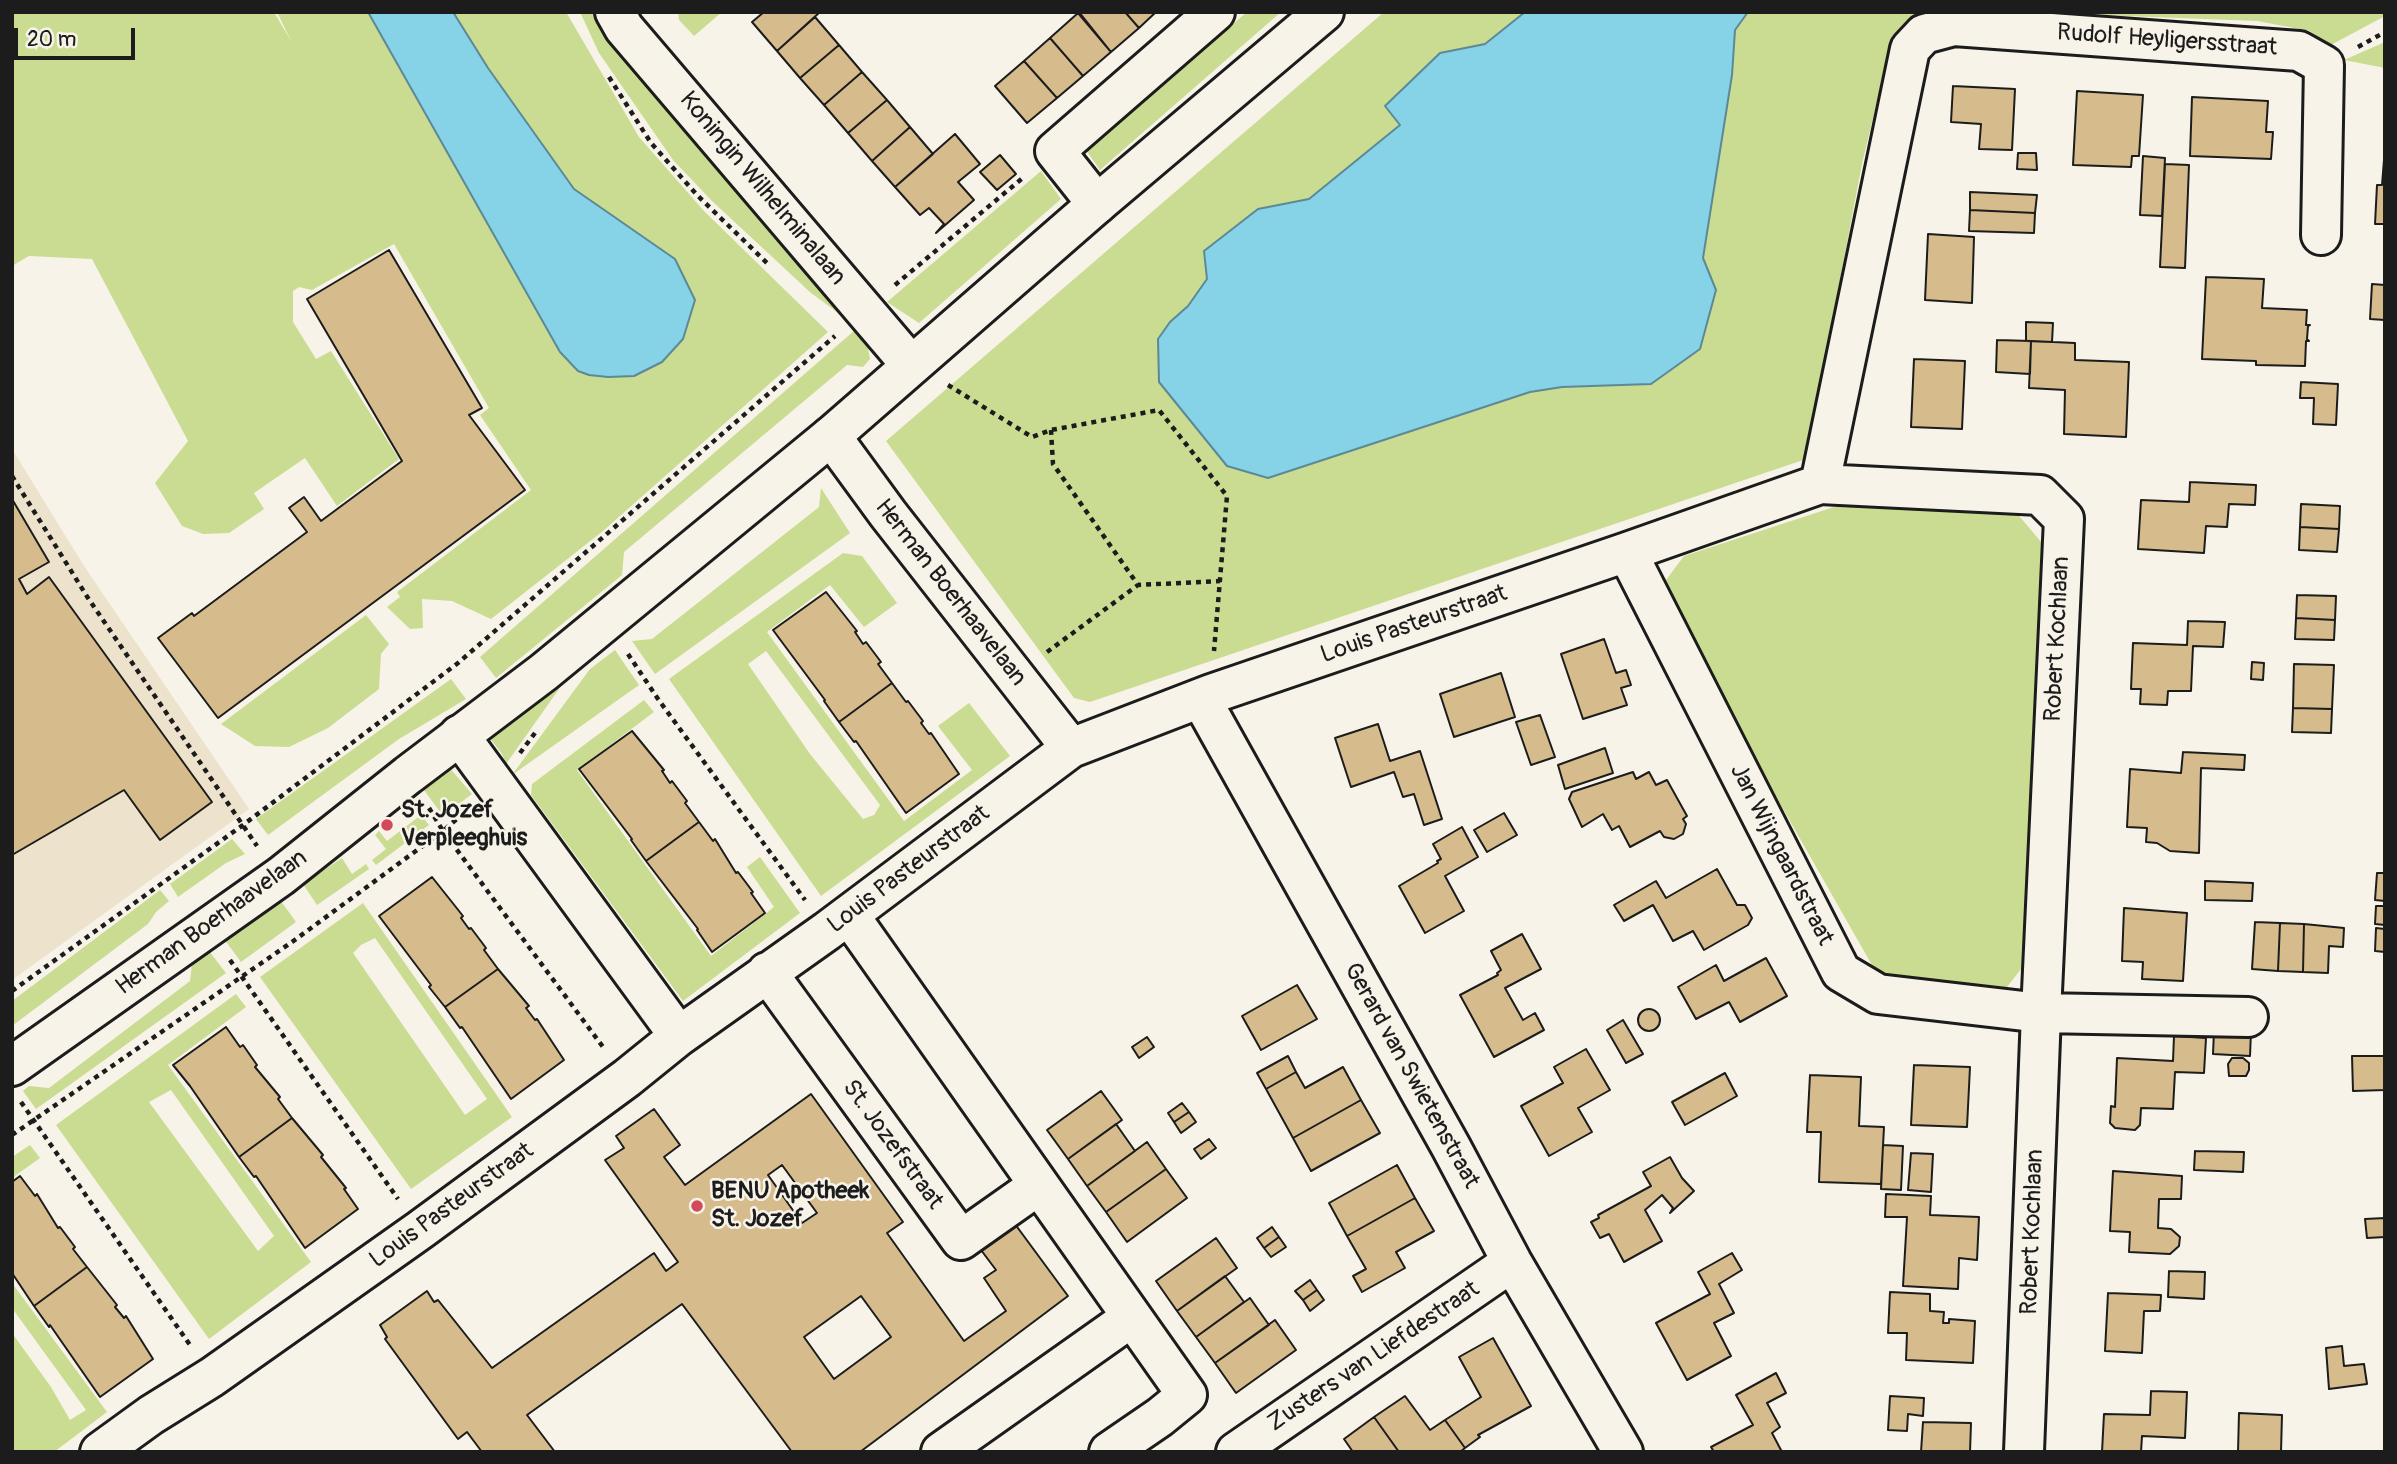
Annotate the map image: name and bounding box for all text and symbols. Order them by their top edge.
scale bar [18,14,138,58]
street label: Rudolf Heyligersstraat [2056,19,2278,63]
text: 20 m [27,26,76,53]
street label: Koningin Wilhelminalaan [673,86,851,292]
street label: Herman Boerhaavelaan [868,494,1032,692]
street label: Robert Kochlaan [2039,556,2077,722]
street label: Louis Pasteurstraat [1317,580,1511,670]
street label: Jan Wijngaardstraat [1723,760,1839,950]
place label: St. Jozef Verpleeghuis [401,797,527,853]
street label: Louis Pasteurstraat [822,800,996,940]
marker: St. Jozef Verpleeghuis [379,817,395,833]
street label: Herman Boerhaavelaan [111,844,313,1002]
street label: Gerard van Swietenstraat [1337,958,1485,1194]
street label: St. Jozefstraat [835,1075,949,1215]
street label: Louis Pasteurstraat [365,1137,539,1275]
street label: Robert Kochlaan [2016,1149,2050,1315]
place label: BENU Apotheek St. Jozef [711,1178,869,1234]
marker: BENU Apotheek St. Jozef [689,1198,705,1214]
street label: Zusters van Liefdestraat [1263,1276,1485,1438]

